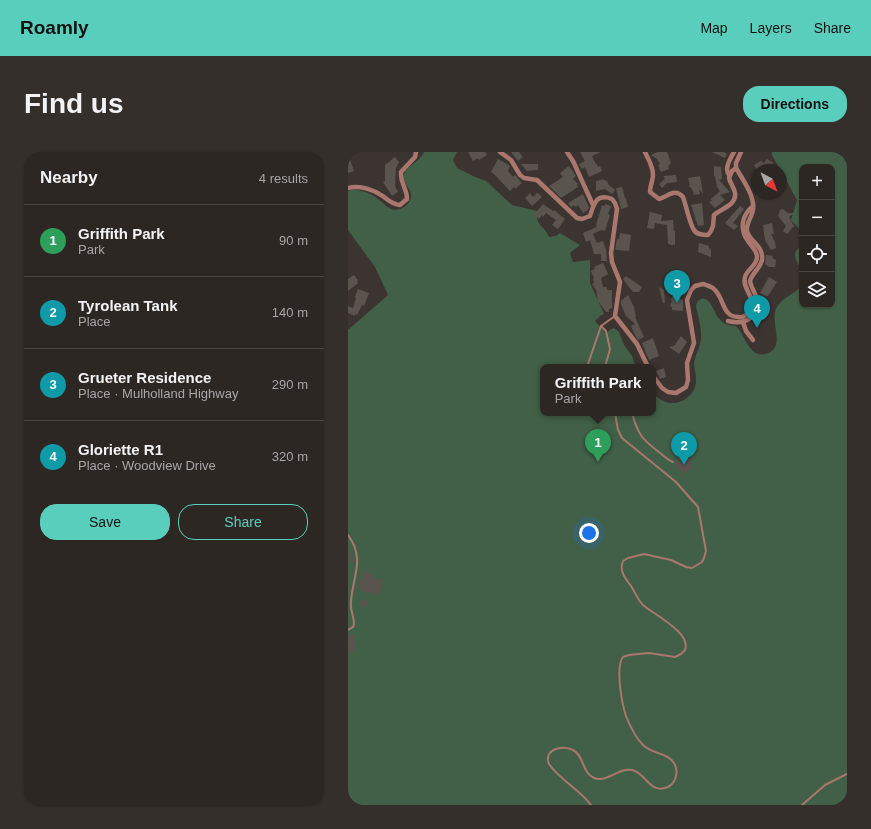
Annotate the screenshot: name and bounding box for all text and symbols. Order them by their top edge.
text: Roamly [20,17,89,38]
text: Map [700,20,728,36]
text: Layers [750,20,792,36]
text: Share [814,20,851,36]
button: Directions [743,86,847,122]
text: Find us [24,88,124,119]
north arrow [751,164,787,200]
map controls [799,164,835,308]
button: + [799,164,835,200]
text: Nearby [40,168,98,187]
text: 4 results [259,171,308,186]
button: − [799,200,835,236]
text: Griffith Park [78,225,165,242]
text: 1 [49,233,57,248]
text: 90 m [279,233,308,248]
button: locate [799,236,835,272]
text: Park [78,242,105,257]
pin: 3 [664,270,690,303]
button: layers [799,272,835,308]
pin: 4 [744,295,770,328]
text: Tyrolean Tank [78,297,177,314]
text: 2 [49,305,57,320]
text: 140 m [272,305,308,320]
text: Place [78,314,111,329]
popup [540,364,656,416]
text: Grueter Residence [78,369,211,386]
text: Griffith Park [555,374,641,391]
text: 3 [49,377,57,392]
text: 290 m [272,377,308,392]
text: Place · Mulholland Highway [78,386,238,401]
text: Park [555,391,581,406]
pin: 1 [585,429,611,462]
pin: 2 [671,432,697,465]
text: Gloriette R1 [78,441,163,458]
text: 4 [49,449,57,464]
text: 320 m [272,449,308,464]
text: Place · Woodview Drive [78,458,216,473]
button: Save [40,504,170,540]
button: Share [178,504,308,540]
your location [579,523,599,543]

